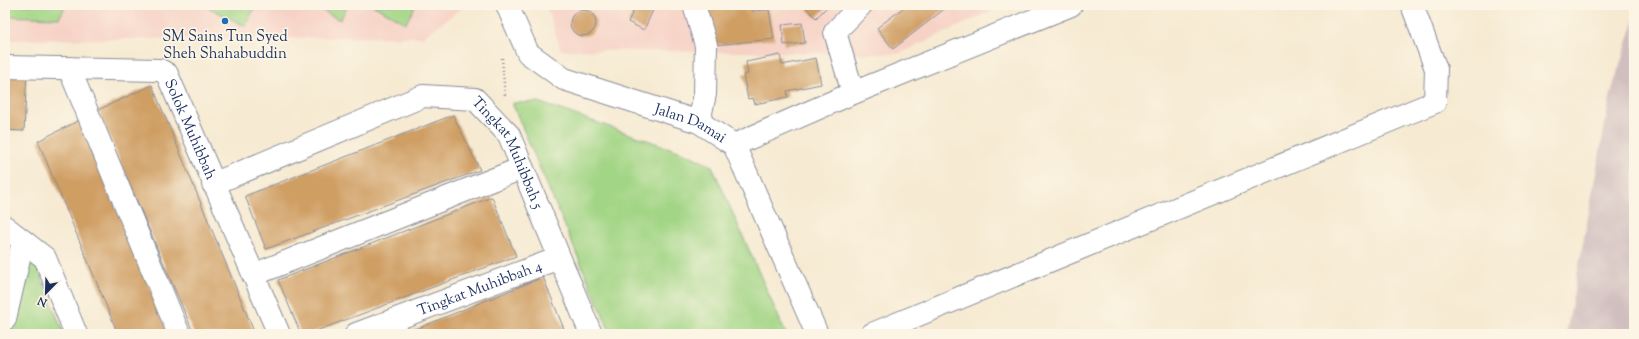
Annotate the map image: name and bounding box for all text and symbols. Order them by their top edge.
marker: SM Sains Tun Syed Sheh Shahabuddin [220,16,230,26]
place label: SM Sains Tun Syed Sheh Shahabuddin [162,27,288,65]
street label: Solok Muhibbah [158,76,220,183]
street label: Tingkat Muhibbah 5 [466,93,547,213]
street label: Jalan Damai [651,99,730,149]
street label: Tingkat Muhibbah 4 [415,256,546,322]
north arrow [26,273,66,313]
text: N [35,292,51,311]

